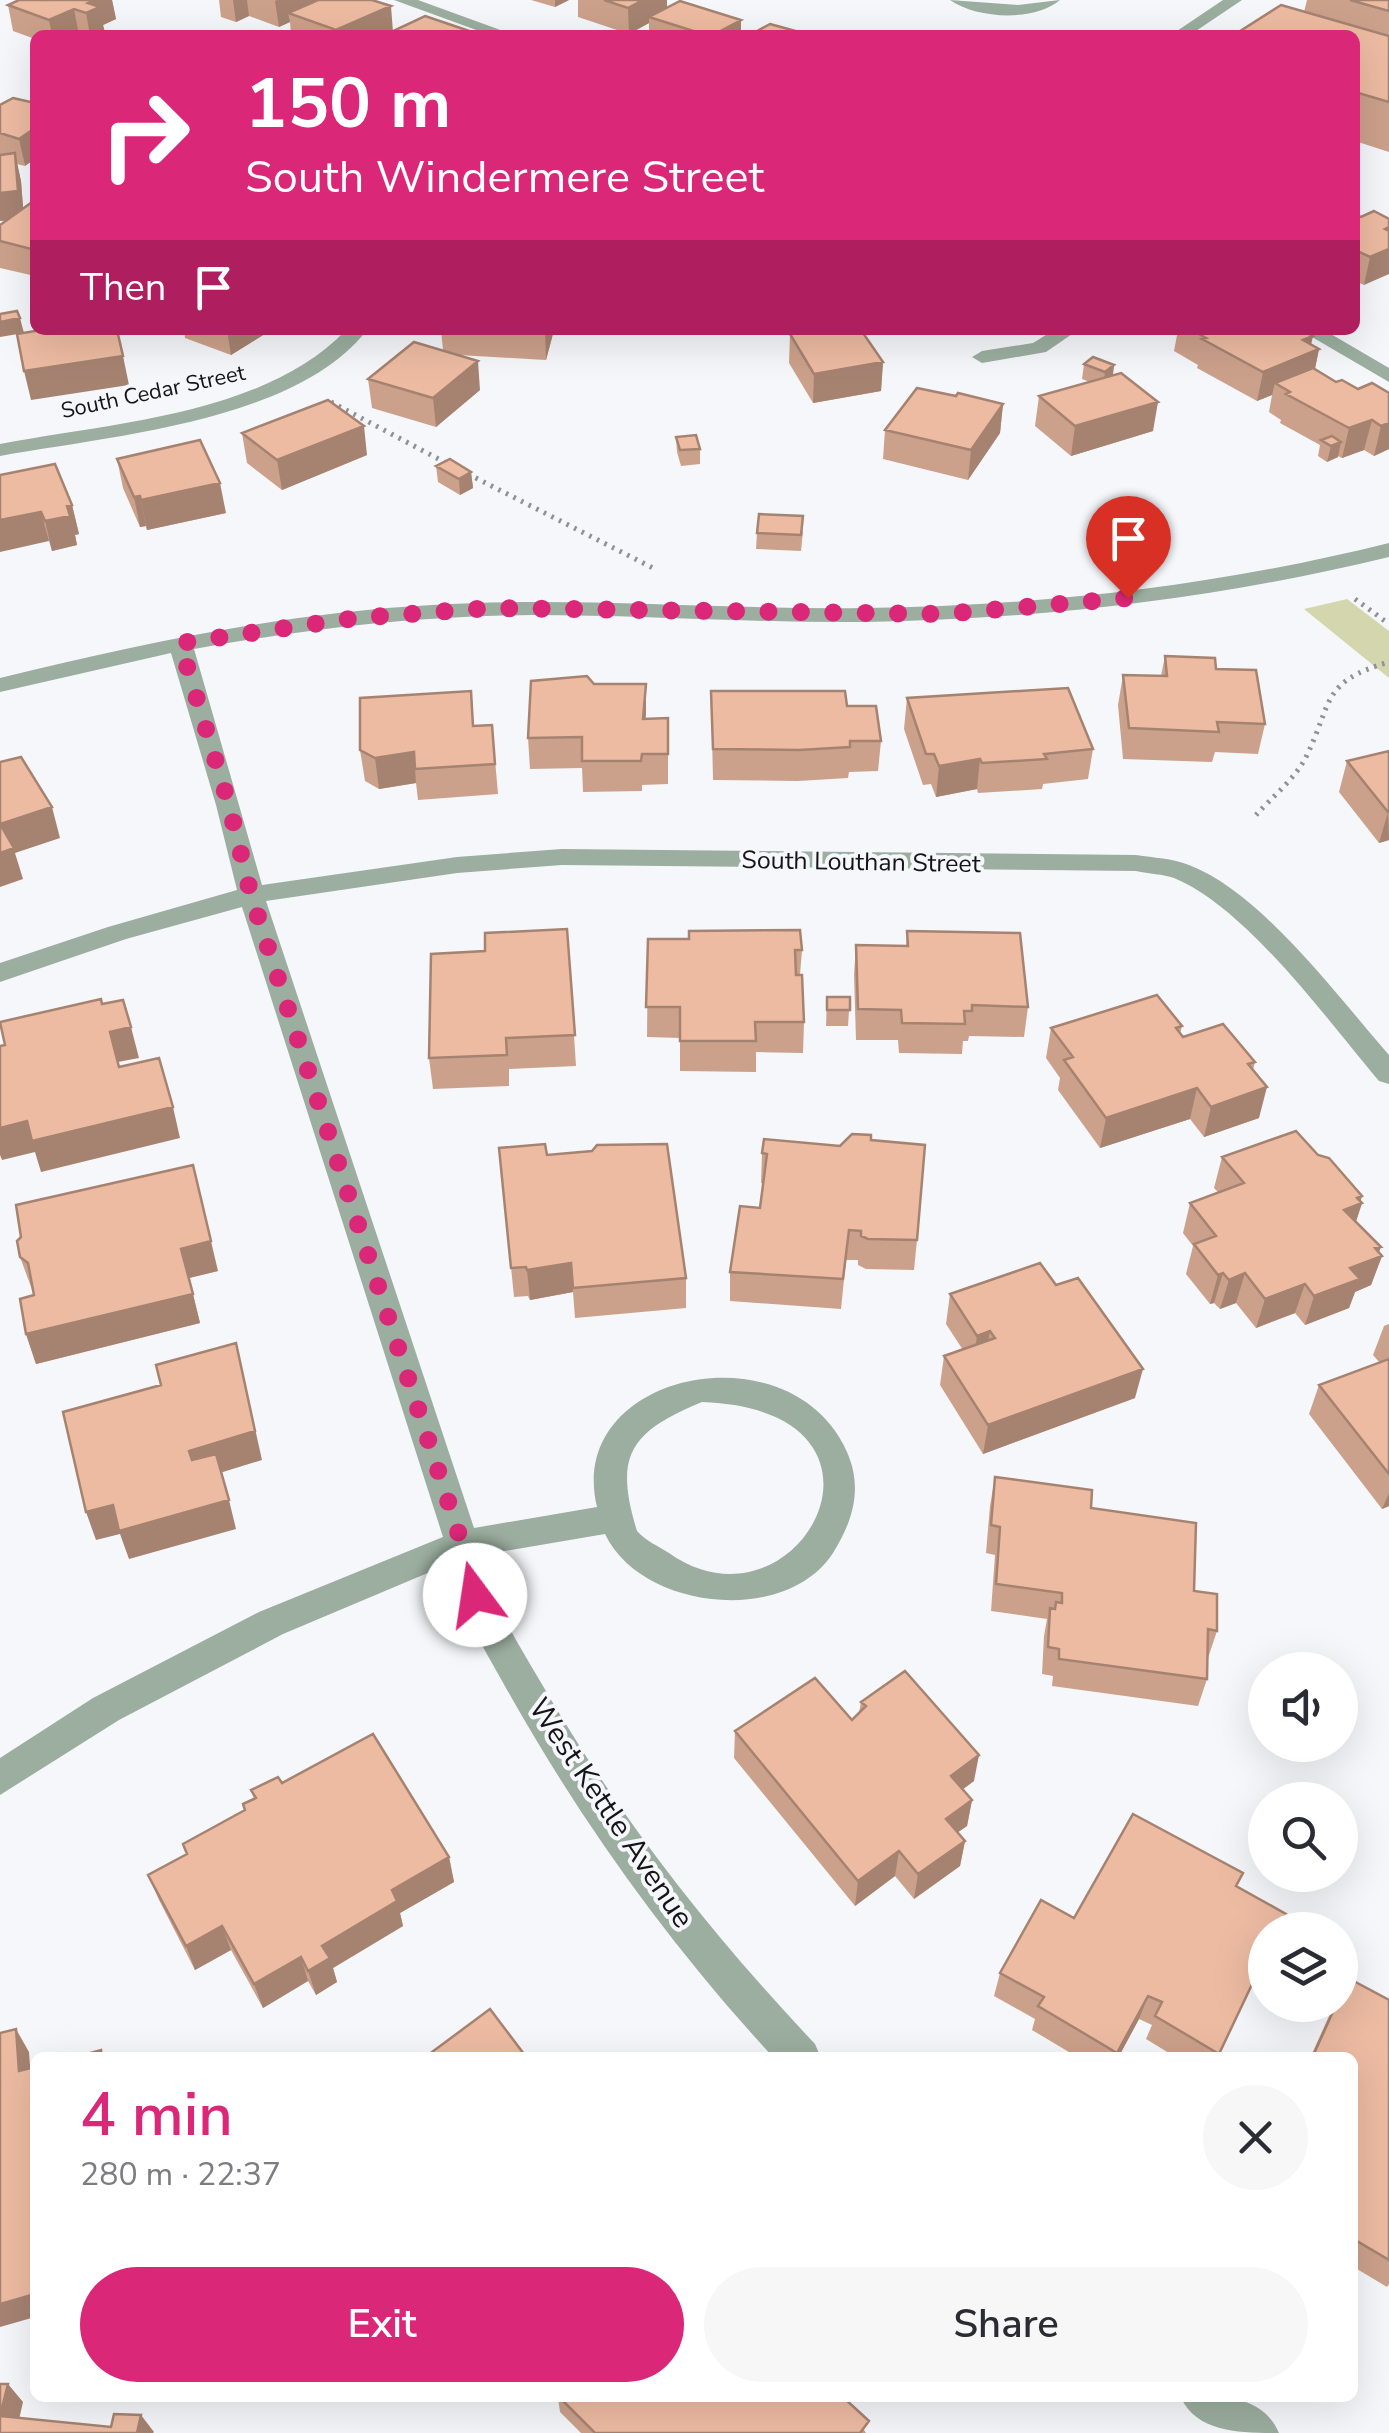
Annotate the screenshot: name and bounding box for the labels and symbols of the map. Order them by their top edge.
street label: South Cedar Street [58,358,248,426]
pin [1086,496,1171,599]
street label: South Louthan Street [741,843,981,881]
position arrow [423,1543,527,1647]
street label: West Kettle Avenue [519,1690,703,1936]

